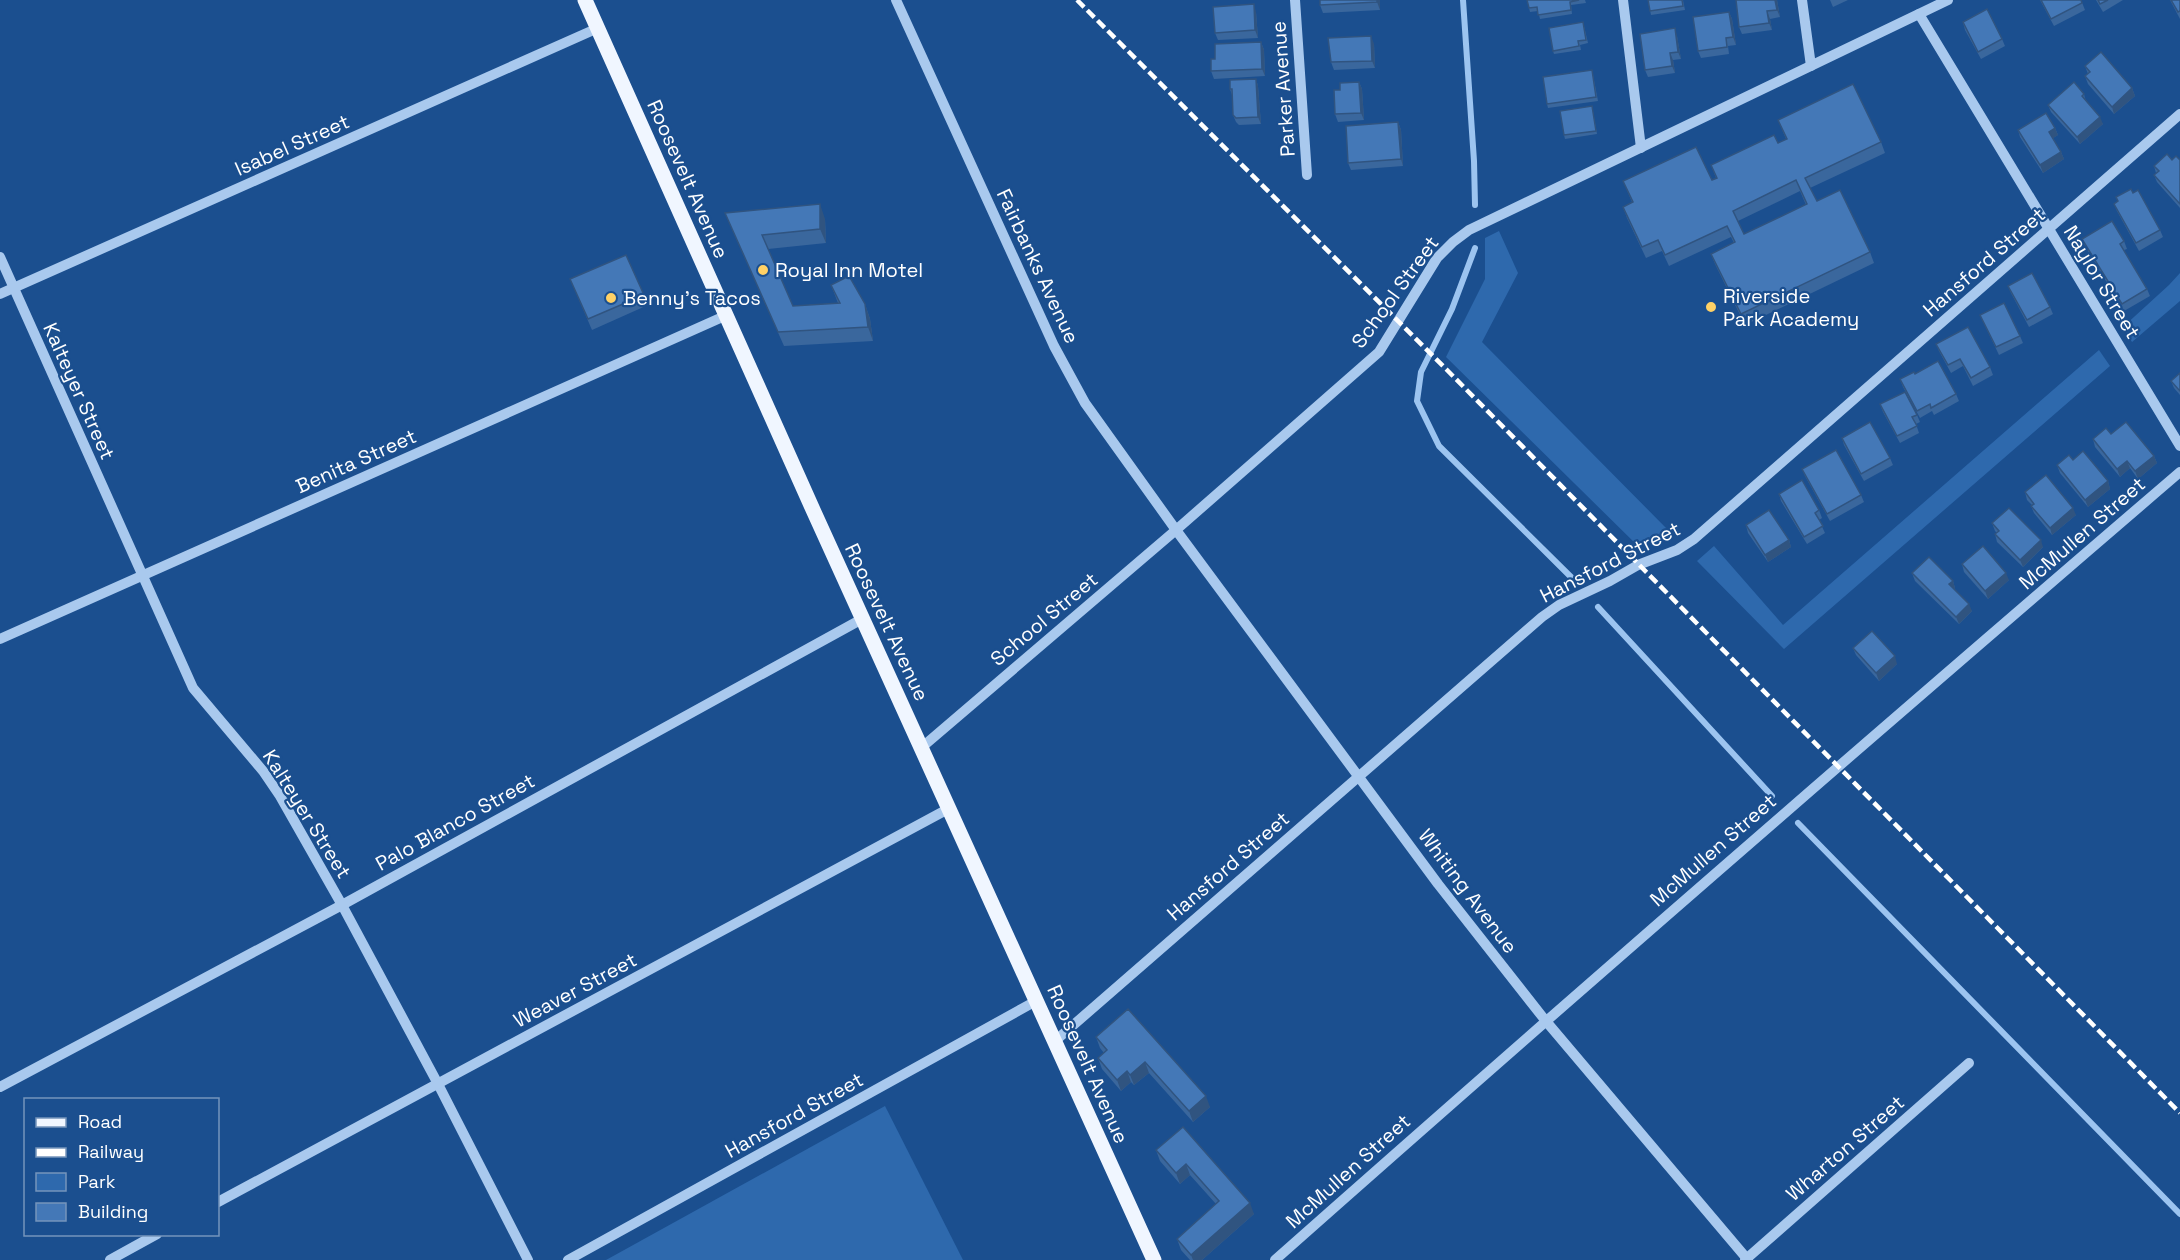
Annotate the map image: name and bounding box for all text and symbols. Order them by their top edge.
street label: Parker Avenue [1265,20,1301,158]
street label: Roosevelt Avenue [641,96,735,262]
street label: Isabel Street [231,108,353,182]
street label: Fairbanks Avenue [991,184,1085,348]
street label: Hansford Street [1917,202,2051,322]
street label: Naylor Street [2058,221,2146,343]
street label: School Street [1346,231,1444,353]
place label: Royal Inn Motel [775,257,923,283]
marker: Royal Inn Motel [756,263,770,277]
place label: Riverside Park Academy [1723,283,1859,332]
place label: Benny's Tacos [623,285,761,311]
marker: Benny's Tacos [604,291,618,305]
marker: Riverside Park Academy [1704,300,1718,314]
street label: Kalteyer Street [37,318,121,464]
street label: Benita Street [292,423,420,499]
street label: McMullen Street [2013,471,2151,595]
street label: Hansford Street [1535,515,1685,609]
street label: Roosevelt Avenue [839,539,935,705]
street label: School Street [985,567,1103,671]
street label: Kalteyer Street [257,745,357,883]
street label: Palo Blanco Street [371,767,539,877]
street label: McMullen Street [1644,788,1782,912]
street label: Hansford Street [1161,806,1295,926]
street label: Whiting Avenue [1413,824,1523,958]
street label: Weaver Street [509,947,641,1033]
street label: Roosevelt Avenue [1041,981,1135,1147]
street label: Hansford Street [720,1066,868,1164]
street label: Wharton Street [1780,1089,1910,1207]
legend [24,1098,219,1236]
street label: McMullen Street [1280,1108,1416,1234]
text: Road [78,1110,122,1133]
text: Railway [78,1140,144,1163]
text: Park [78,1170,116,1193]
text: Building [78,1200,148,1223]

